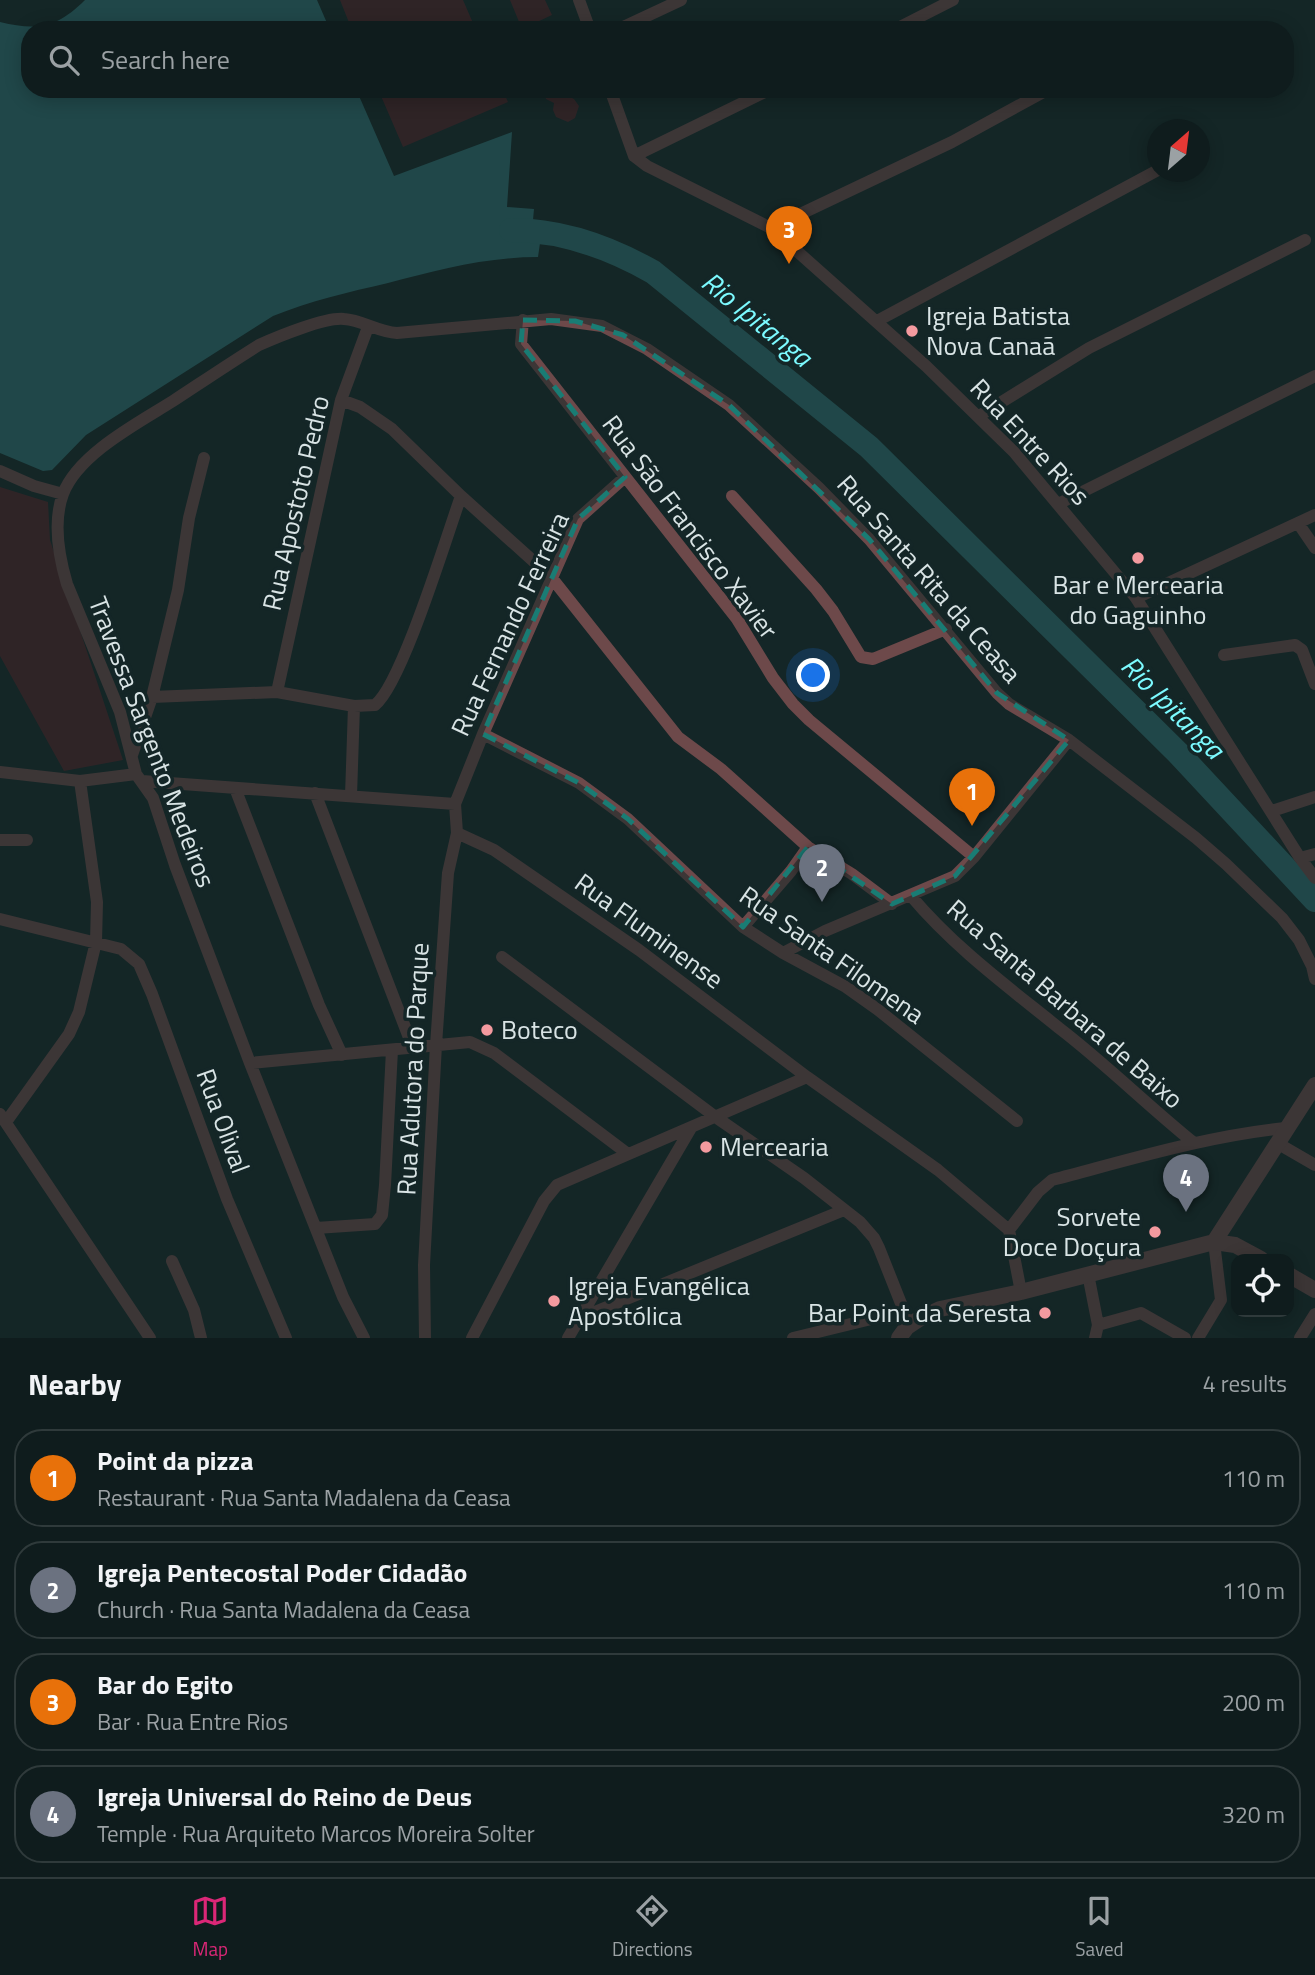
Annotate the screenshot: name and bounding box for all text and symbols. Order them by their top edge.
search box [21,21,1294,98]
text: Search here [101,40,230,79]
icon: search [45,41,83,79]
north arrow [1147,119,1210,182]
pin: 3 [766,206,812,264]
water label: Rio Ipitanga [693,260,824,378]
place label: Igreja Batista Nova Canaã [926,296,1070,365]
marker: Igreja Batista Nova Canaã [904,323,920,339]
street label: Rua Entre Rios [961,369,1100,514]
street label: Rua Apostoto Pedro [252,392,339,614]
street label: Rua São Francisco Xavier [593,406,788,647]
street label: Rua Santa Rita da Ceasa [828,466,1031,691]
street label: Rua Fernando Ferreira [441,505,579,742]
marker: Bar e Mercearia do Gaguinho [1130,550,1146,566]
place label: Bar e Mercearia do Gaguinho [1052,565,1224,634]
street label: Travessa Sargento Medeiros [79,591,226,893]
water label: Rio Ipitanga [1112,645,1237,770]
your location [796,658,830,692]
pin: 1 [949,768,995,826]
pin: 2 [799,844,845,902]
street label: Rua Fluminense [567,863,732,998]
street label: Rua Santa Filomena [732,876,933,1033]
street label: Rua Santa Barbara de Baixo [938,890,1192,1118]
street label: Rua Adutora do Parque [386,942,439,1196]
place label: Boteco [501,1010,578,1049]
marker: Boteco [479,1022,495,1038]
street label: Rua Olival [187,1063,260,1179]
place label: Mercearia [720,1127,829,1166]
marker: Mercearia [698,1139,714,1155]
pin: 4 [1163,1154,1209,1212]
place label: Sorvete Doce Doçura [1003,1197,1141,1266]
marker: Sorvete Doce Doçura [1147,1224,1163,1240]
map controls [1231,1254,1294,1317]
button: locate [1231,1254,1294,1317]
place label: Igreja Evangélica Apostólica [568,1266,750,1335]
marker: Igreja Evangélica Apostólica [546,1293,562,1309]
place label: Bar Point da Seresta [808,1293,1031,1332]
marker: Bar Point da Seresta [1037,1305,1053,1321]
text: Nearby [28,1361,121,1407]
text: 4 results [1203,1366,1287,1401]
text: Point da pizza [97,1441,253,1480]
text: 1 [47,1461,59,1496]
text: 110 m [1222,1461,1285,1496]
text: Restaurant · Rua Santa Madalena da Ceasa [97,1480,511,1515]
text: Igreja Pentecostal Poder Cidadão [97,1553,467,1592]
text: 2 [47,1573,59,1608]
text: 110 m [1222,1573,1285,1608]
text: Church · Rua Santa Madalena da Ceasa [97,1592,470,1627]
text: Bar do Egito [97,1665,233,1704]
text: 3 [47,1685,59,1720]
text: 200 m [1222,1685,1285,1720]
text: Bar · Rua Entre Rios [97,1704,288,1739]
text: Igreja Universal do Reino de Deus [97,1777,472,1816]
text: 4 [47,1797,59,1832]
text: 320 m [1222,1797,1285,1832]
text: Temple · Rua Arquiteto Marcos Moreira Solter [97,1816,535,1851]
tab: Map [191,1892,229,1963]
tab: Directions [612,1892,693,1963]
tab: Saved [1075,1892,1124,1963]

